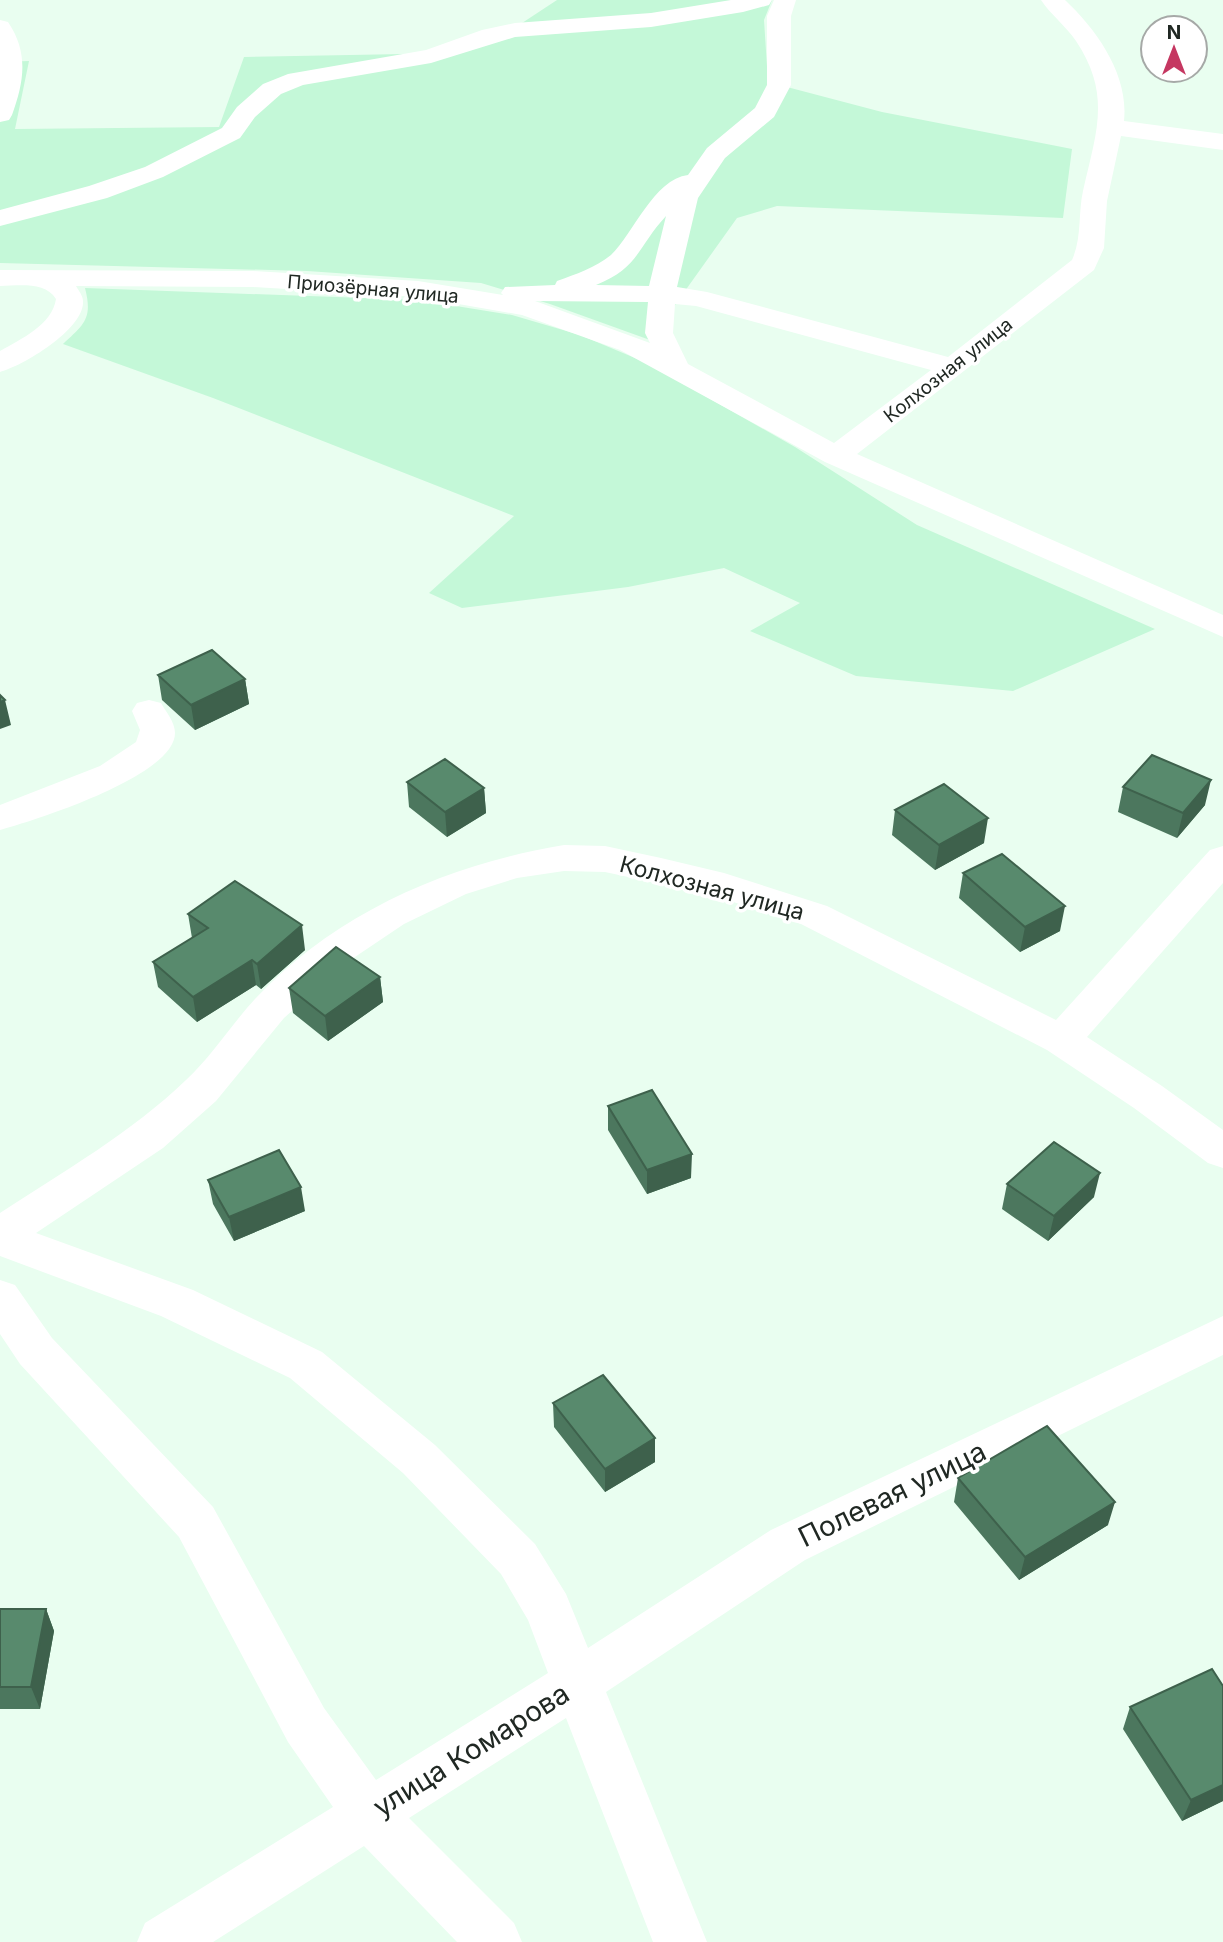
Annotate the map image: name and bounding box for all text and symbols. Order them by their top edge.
north arrow [1139,14,1209,84]
text: N [1167,21,1181,44]
street label: Приозёрная улица [286,270,460,308]
street label: Колхозная улица [879,313,1017,427]
street label: Колхозная улица [617,850,807,926]
street label: Полевая улица [793,1434,991,1554]
street label: улица Комарова [367,1676,575,1824]

